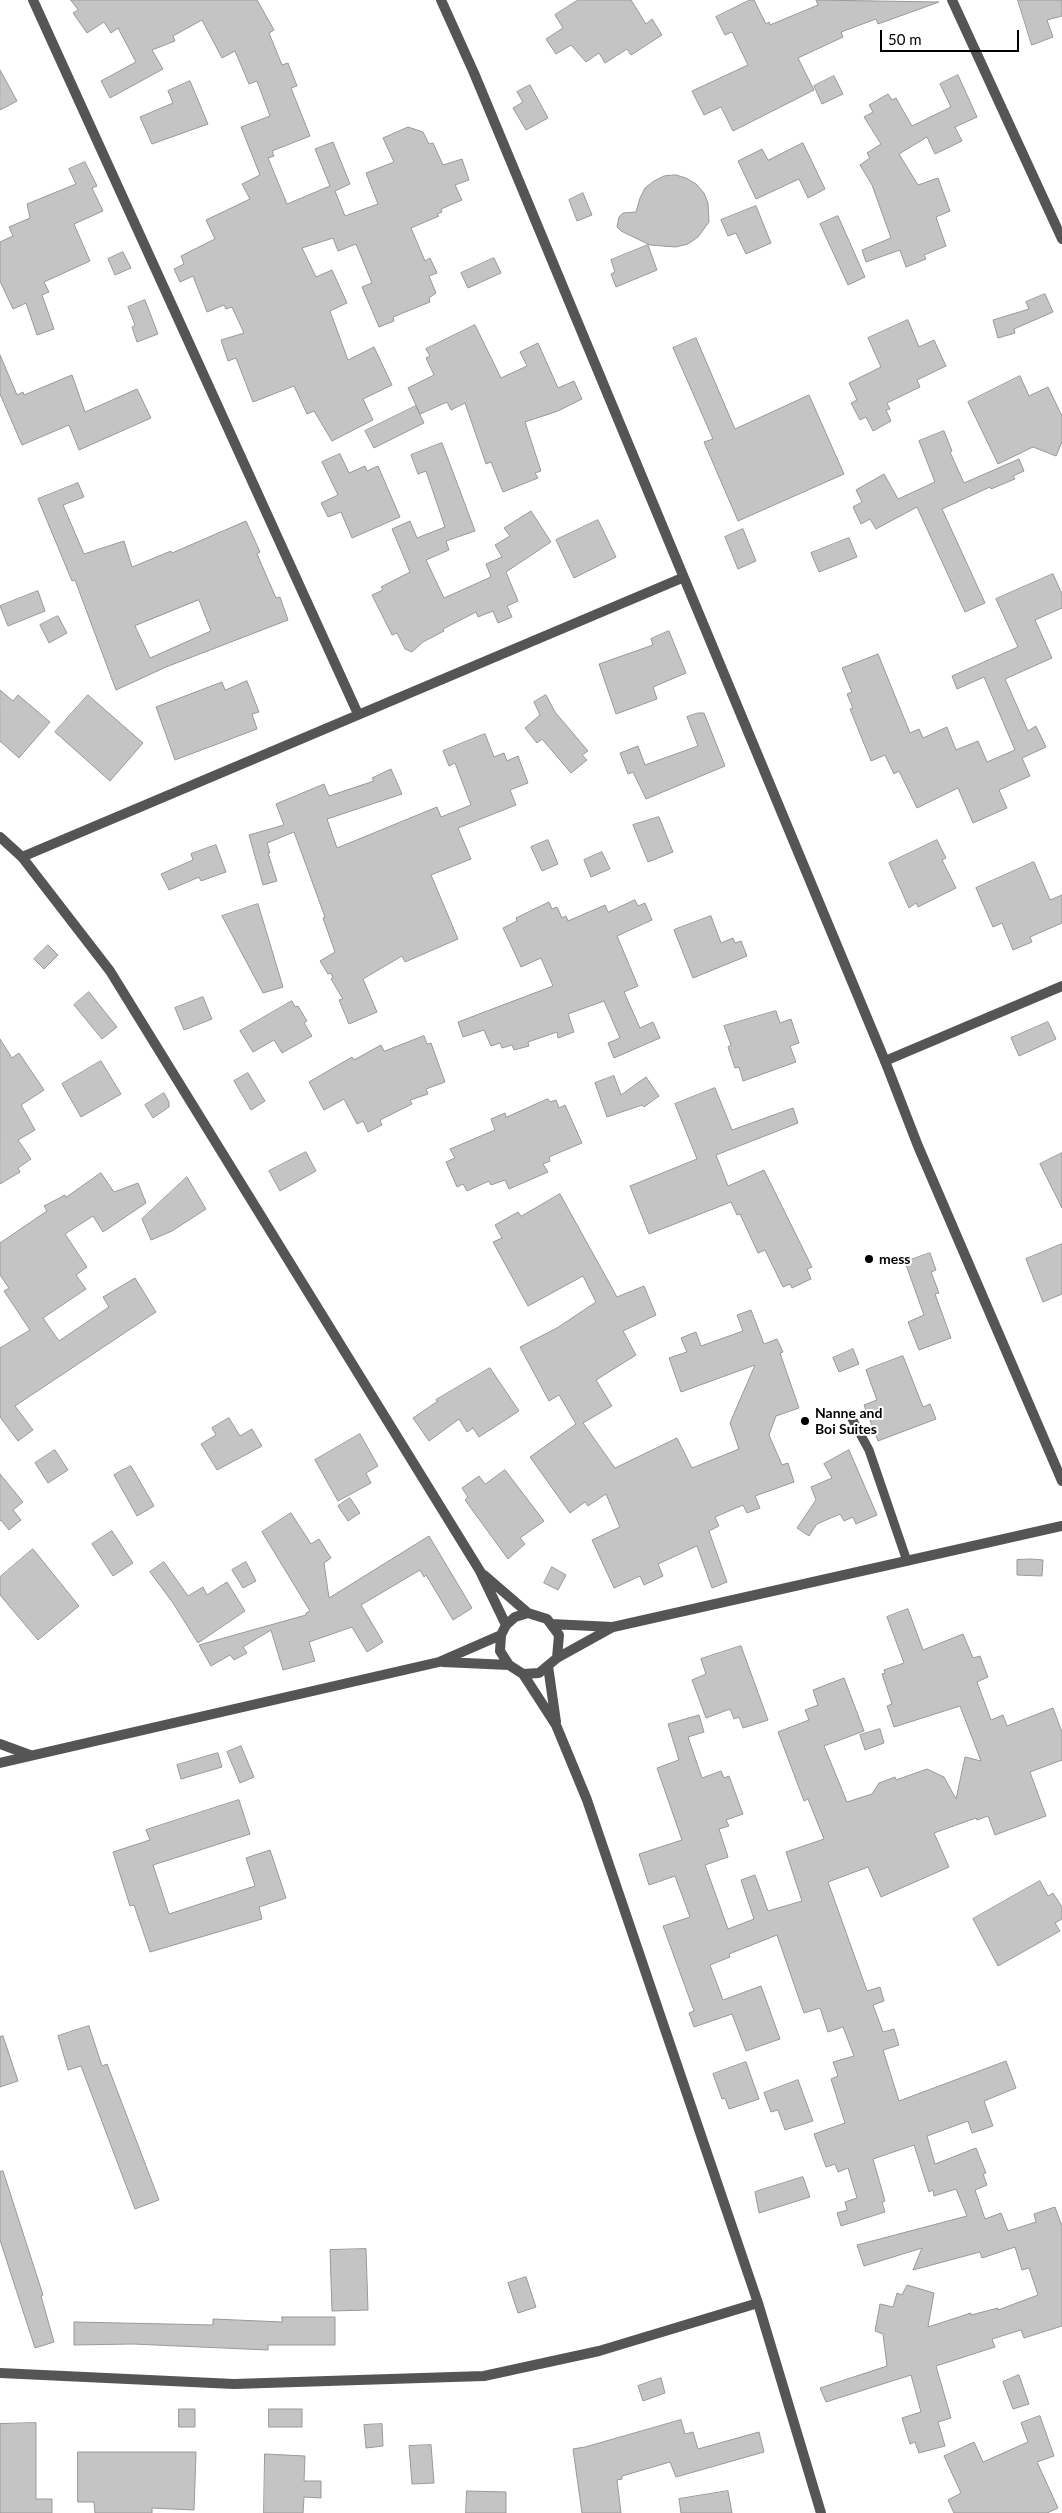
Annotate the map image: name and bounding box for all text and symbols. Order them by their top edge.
scale bar [882,20,1021,52]
text: 50 m [888,30,922,48]
place label: mess [879,1251,911,1267]
marker: mess [863,1253,875,1265]
place label: Nanne and Boi Suites [815,1405,882,1438]
marker: Nanne and Boi Suites [799,1415,811,1427]

